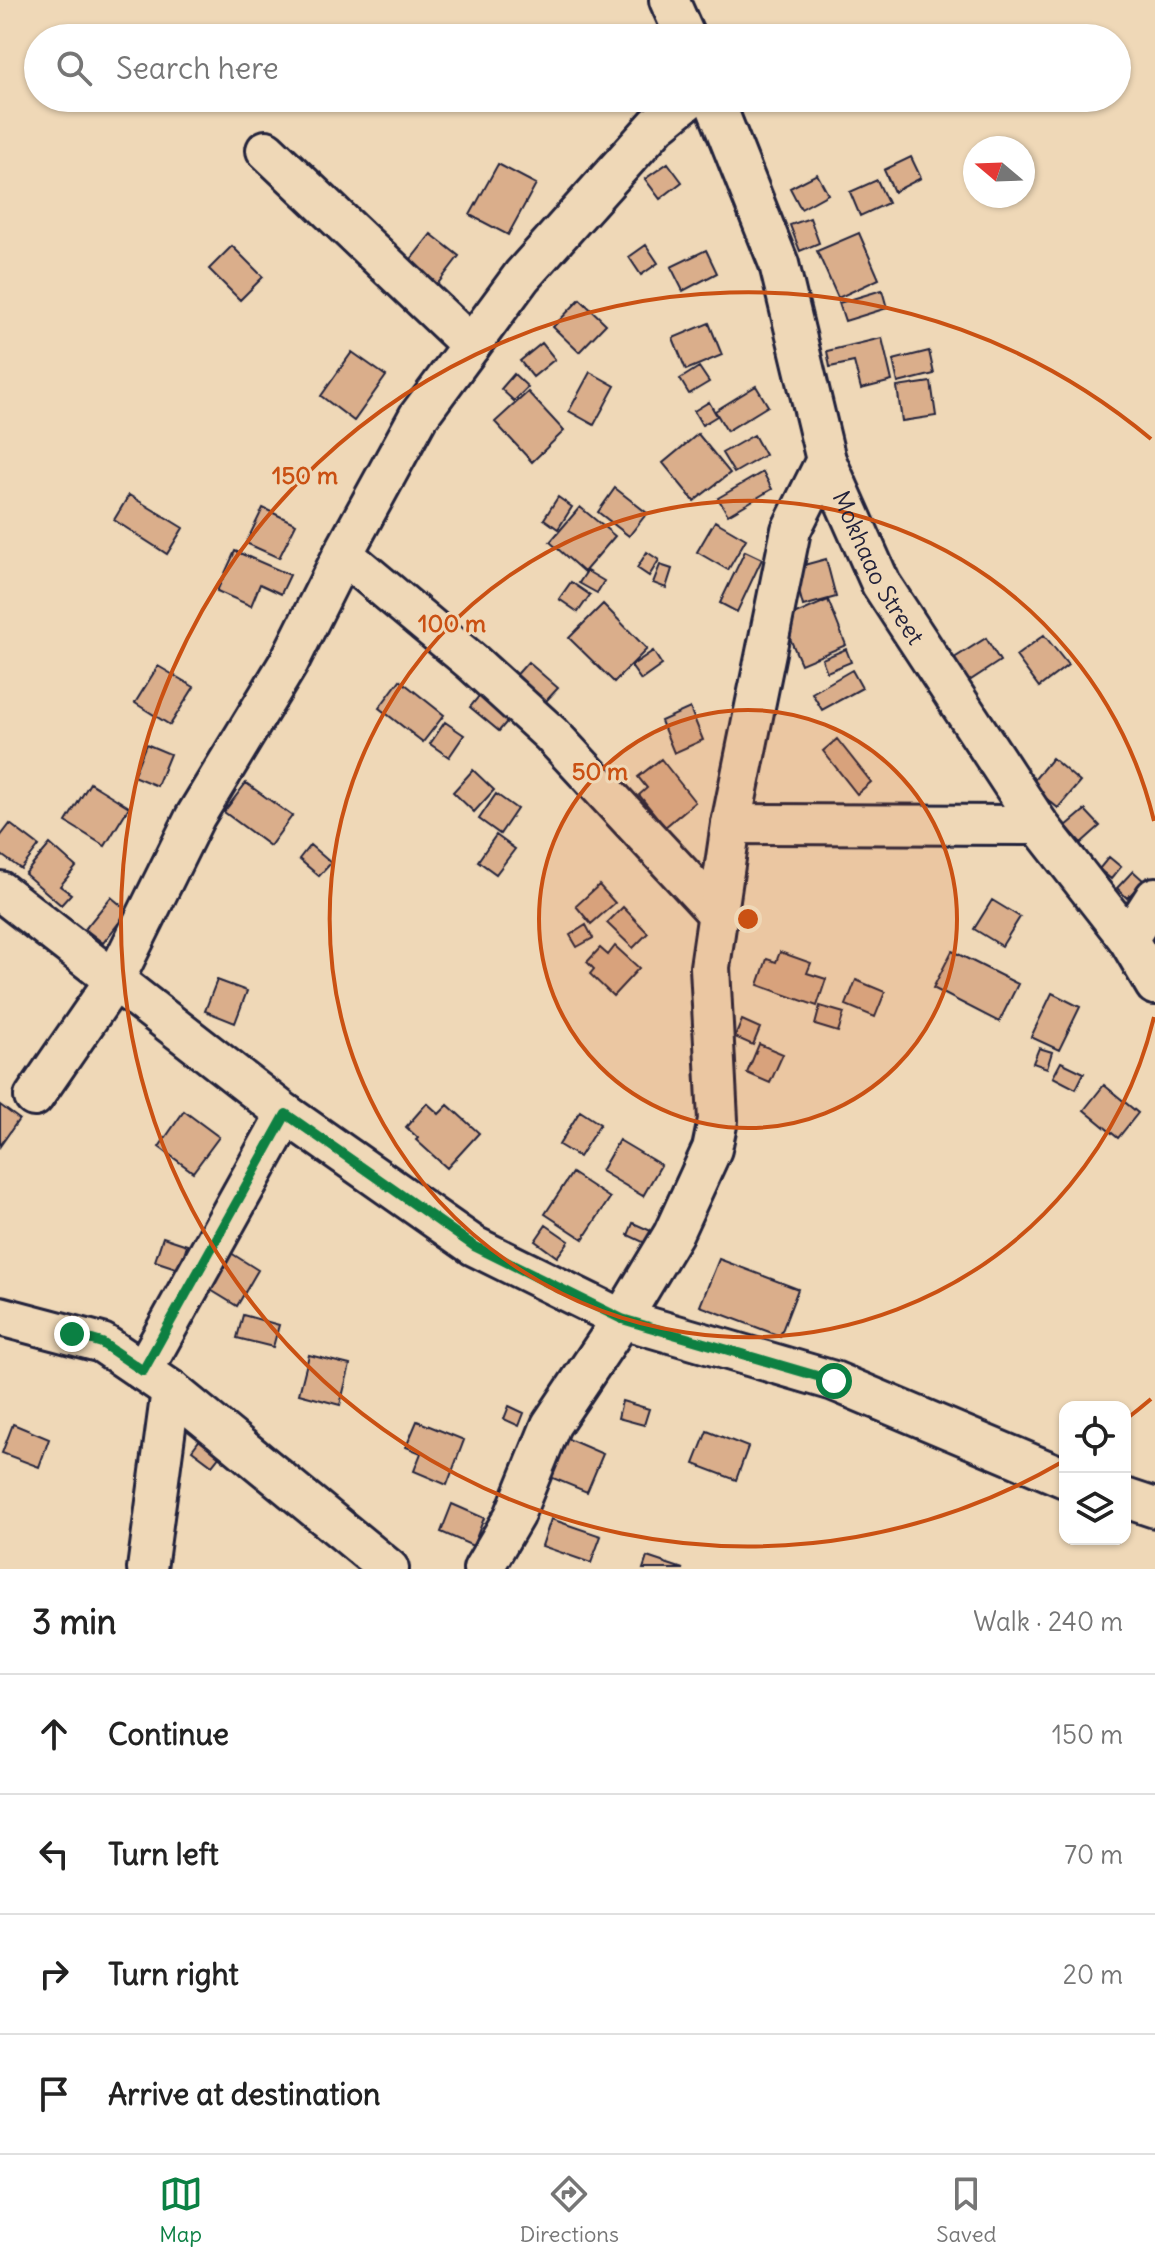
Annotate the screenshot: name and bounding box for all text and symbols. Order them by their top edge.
search box [24,24,1131,112]
icon: search [52,46,96,90]
text: Search here [116,49,279,87]
north arrow [963,136,1035,208]
text: 150 m [272,460,338,490]
street label: Mokhaao Street [827,486,931,650]
text: 100 m [418,608,486,638]
text: 50 m [572,756,628,786]
centre of rings [734,905,762,933]
route end [54,1316,90,1352]
route start [816,1363,852,1399]
map controls [1059,1401,1131,1545]
button: locate [1059,1401,1131,1473]
button: layers [1059,1473,1131,1545]
text: 3 min [32,1600,117,1643]
text: Walk · 240 m [973,1605,1123,1638]
icon: ahead [32,1712,76,1756]
text: Continue [108,1715,229,1753]
text: 150 m [1052,1718,1123,1751]
icon: left [32,1832,76,1876]
text: Turn left [108,1835,219,1873]
text: 70 m [1064,1838,1123,1871]
icon: right [32,1952,76,1996]
text: Turn right [108,1955,239,1993]
text: 20 m [1063,1958,1123,1991]
icon: arrive [32,2072,76,2116]
text: Arrive at destination [108,2075,380,2113]
tab: Map [159,2172,203,2248]
tab: Directions [520,2172,619,2248]
tab: Saved [936,2172,996,2248]

